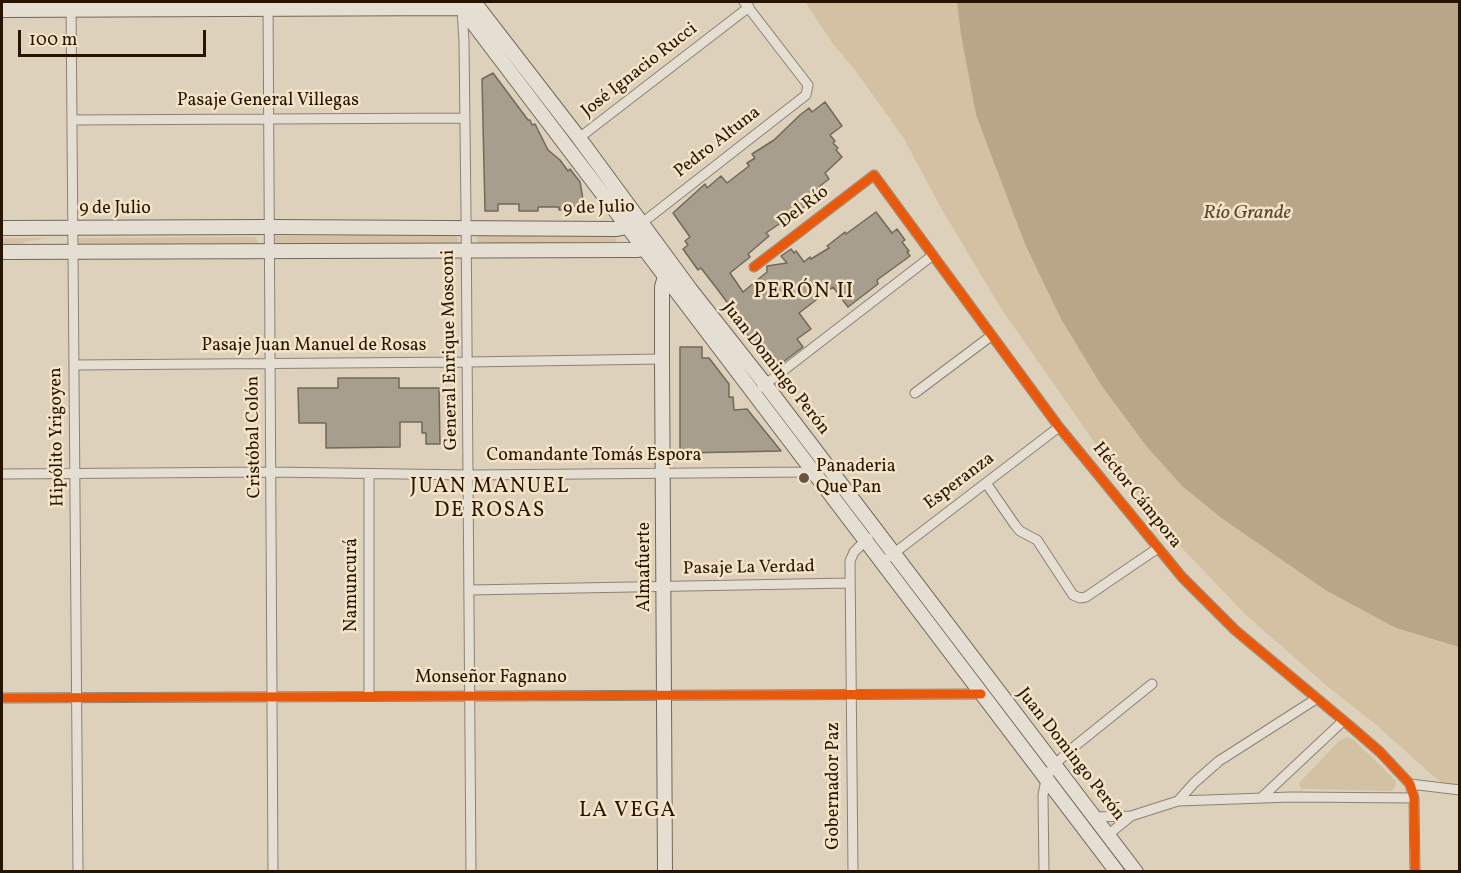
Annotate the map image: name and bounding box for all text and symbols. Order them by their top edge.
scale bar [21,18,208,56]
street label: José Ignacio Rucci [578,19,702,123]
text: 100 m [29,28,78,53]
street label: Pasaje General Villegas [177,91,359,113]
street label: Pedro Altuna [670,103,766,183]
street label: Del Río [774,182,834,234]
street label: 9 de Julio [563,197,635,221]
street label: 9 de Julio [79,199,151,221]
water label: Río Grande [1203,202,1291,226]
street label: General Enrique Mosconi [438,250,464,450]
district label: PERÓN II [753,280,855,306]
street label: Juan Domingo Perón [716,298,834,440]
street label: Pasaje Juan Manuel de Rosas [201,336,427,358]
street label: Hipólito Yrigoyen [46,367,70,507]
street label: Cristóbal Colón [243,376,267,498]
street label: Héctor Cámpora [1087,439,1185,553]
street label: Comandante Tomás Espora [486,446,702,468]
street label: Esperanza [921,449,999,515]
place label: Panaderia Que Pan [816,457,896,500]
marker: Panaderia Que Pan [797,471,811,485]
district label: JUAN MANUEL DE ROSAS [410,475,570,525]
street label: Almafuerte [635,522,657,612]
street label: Namuncurá [342,538,364,632]
street label: Pasaje La Verdad [683,557,815,581]
street label: Monseñor Fagnano [415,668,567,690]
street label: Juan Domingo Perón [1011,684,1129,826]
street label: Gobernador Paz [824,722,846,850]
district label: LA VEGA [579,799,677,825]

